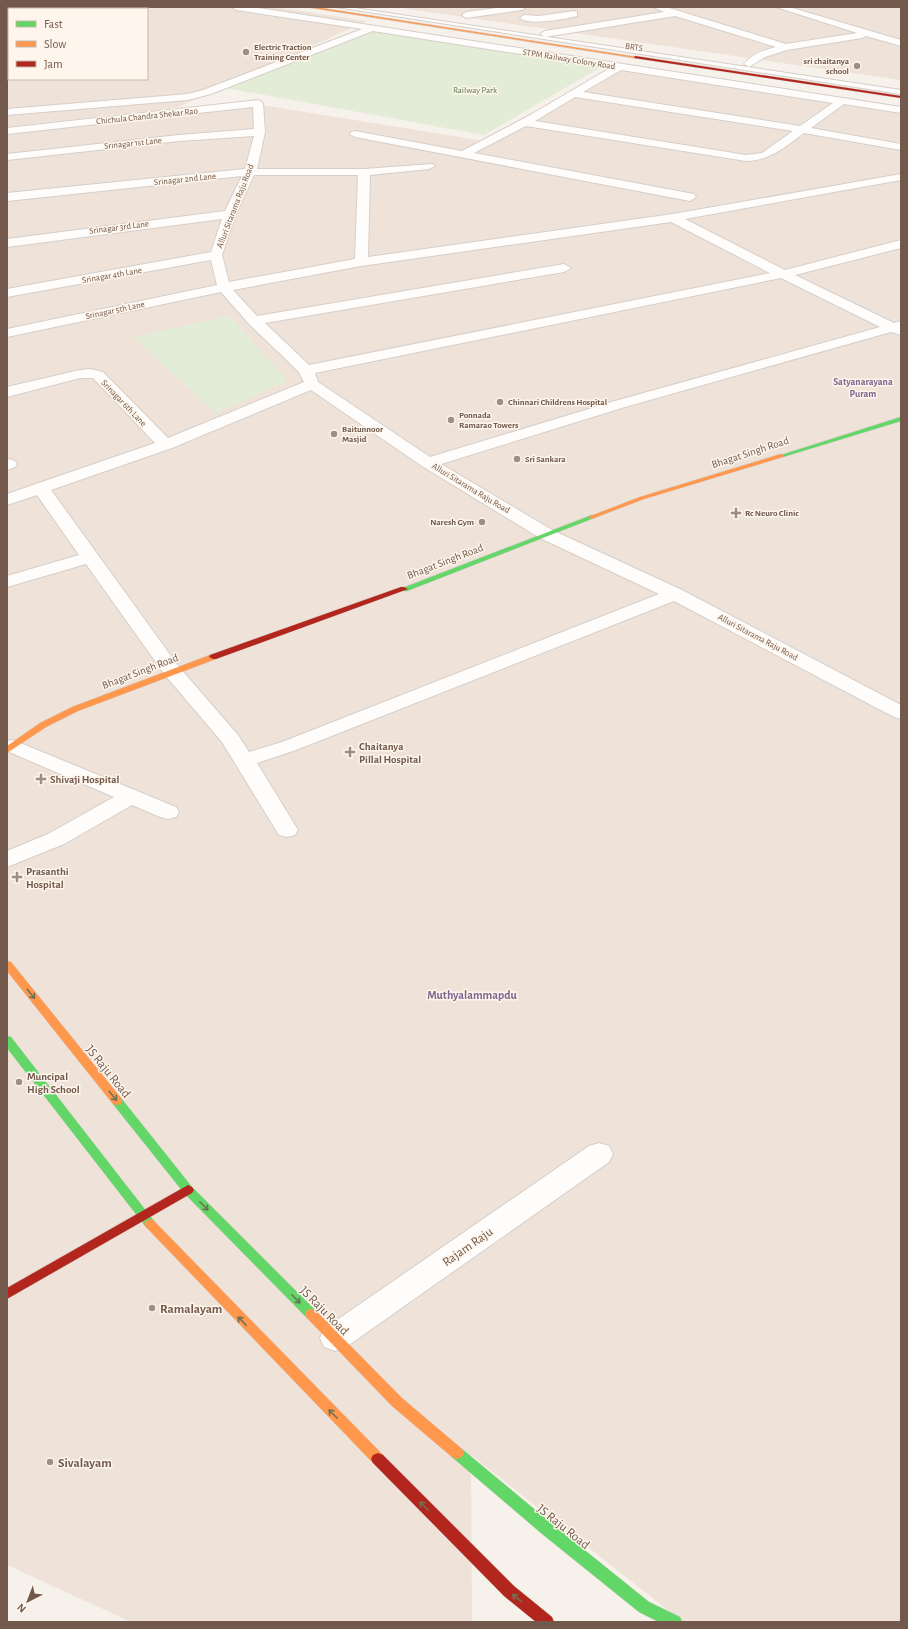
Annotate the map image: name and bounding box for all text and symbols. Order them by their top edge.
legend [8,8,148,80]
text: Fast [44,18,63,30]
text: Slow [44,38,66,50]
street label: BRTS [624,42,644,53]
place label: Electric Traction Training Center [254,43,312,62]
marker: Electric Traction Training Center [241,47,251,57]
street label: STPM Railway Colony Road [522,48,616,71]
place label: sri chaitanya school [804,57,850,76]
text: Jam [44,58,63,70]
marker: sri chaitanya school [852,61,862,71]
park label: Railway Park [453,86,498,95]
street label: Chichula Chandra Shekar Rao [96,107,199,126]
street label: Srinagar 1st Lane [104,136,162,151]
street label: Alluri Sitarama Raju Road [215,163,256,249]
street label: Srinagar 2nd Lane [154,172,216,187]
street label: Srinagar 3rd Lane [89,219,149,236]
street label: Srinagar 4th Lane [81,266,143,285]
street label: Srinagar 5th Lane [85,300,145,321]
district label: Satyanarayana Puram [833,377,893,399]
street label: Srinagar 6th Lane [99,378,148,428]
marker: Chinnari Childrens Hospital [495,397,505,407]
place label: Chinnari Childrens Hospital [508,398,607,407]
place label: Ponnada Ramarao Towers [459,411,519,430]
marker: Ponnada Ramarao Towers [446,415,456,425]
place label: Baitunnoor Masjid [342,425,384,444]
marker: Baitunnoor Masjid [329,429,339,439]
street label: Bhagat Singh Road [710,435,790,470]
marker: Sri Sankara [512,454,522,464]
place label: Sri Sankara [525,455,566,464]
street label: Alluri Sitarama Raju Road [430,462,512,515]
marker: Rc Neuro Clinic [730,507,742,519]
place label: Rc Neuro Clinic [745,509,799,518]
marker: Naresh Gym [477,517,487,527]
place label: Naresh Gym [430,518,474,527]
street label: Bhagat Singh Road [406,542,485,581]
street label: Alluri Sitarama Raju Road [716,613,800,662]
street label: Bhagat Singh Road [101,652,180,691]
place label: Chaitanya Pillal Hospital [359,741,421,765]
marker: Chaitanya Pillal Hospital [344,746,356,758]
marker: Shivaji Hospital [35,773,47,785]
place label: Shivaji Hospital [50,774,120,785]
place label: Prasanthi Hospital [26,866,69,890]
marker: Prasanthi Hospital [11,871,23,883]
one-way arrow [27,989,36,1000]
district label: Muthyalammapdu [427,989,518,1002]
street label: JS Raju Road [83,1043,133,1101]
place label: Muncipal High School [27,1071,80,1095]
marker: Muncipal High School [14,1077,24,1087]
one-way arrow [108,1090,117,1101]
one-way arrow [200,1201,209,1211]
street label: Rajam Raju [440,1225,496,1269]
street label: JS Raju Road [297,1284,351,1338]
one-way arrow [291,1294,301,1304]
marker: Ramalayam [147,1303,157,1313]
place label: Ramalayam [160,1303,222,1316]
one-way arrow [237,1316,247,1326]
one-way arrow [328,1409,338,1419]
marker: Sivalayam [45,1457,55,1467]
place label: Sivalayam [58,1457,112,1470]
one-way arrow [420,1501,429,1511]
street label: JS Raju Road [534,1502,592,1552]
north arrow [8,1581,48,1621]
one-way arrow [511,1593,522,1602]
text: N [15,1601,28,1615]

